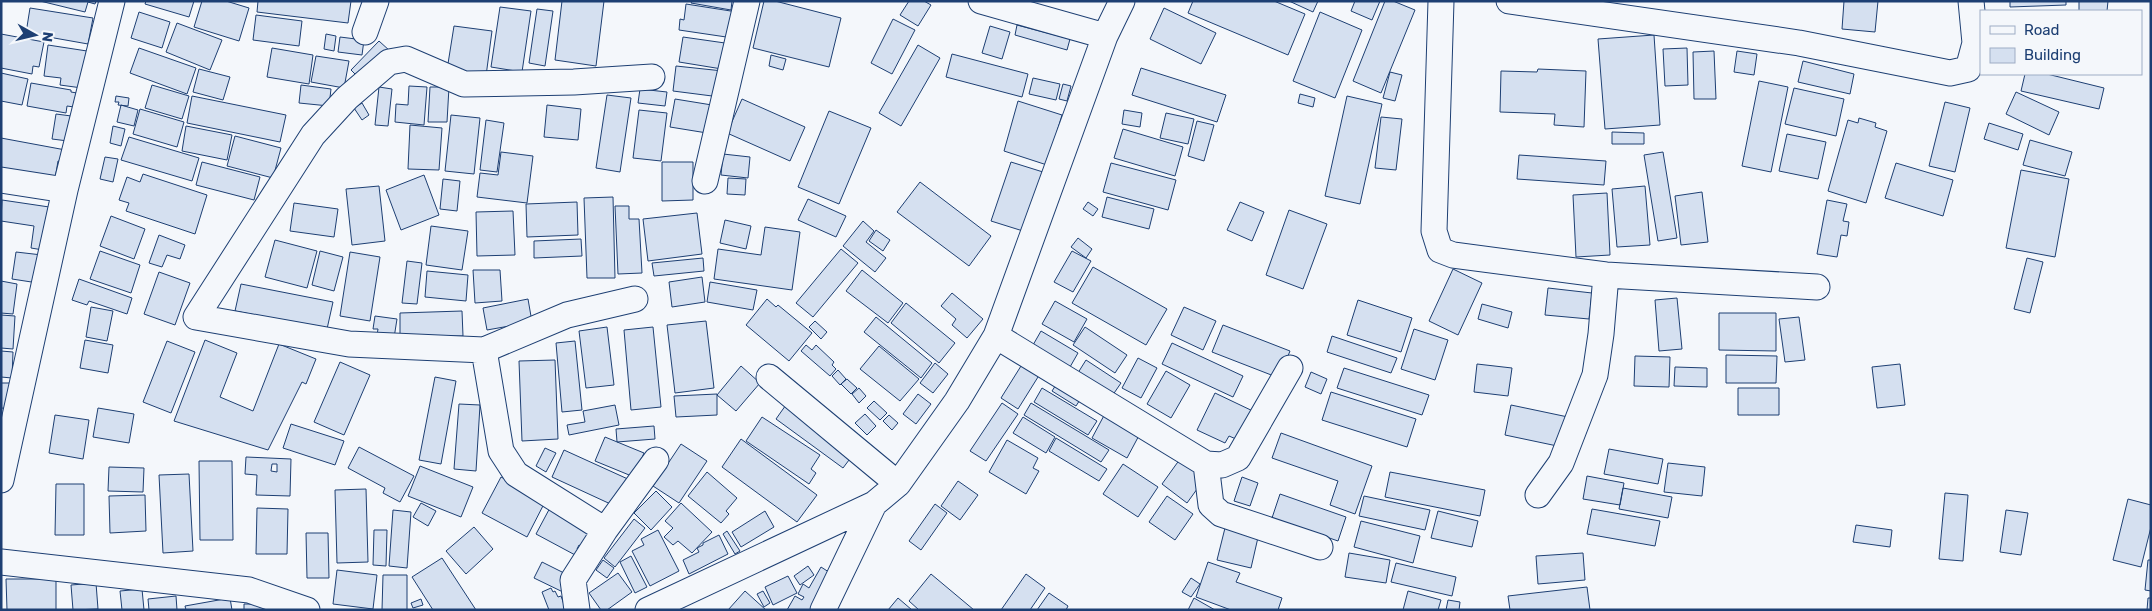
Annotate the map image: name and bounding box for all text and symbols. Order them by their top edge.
north arrow [10,10,60,60]
legend [1980,10,2142,75]
text: Road [2024,21,2060,39]
text: N [38,31,56,43]
text: Building [2024,46,2081,64]

